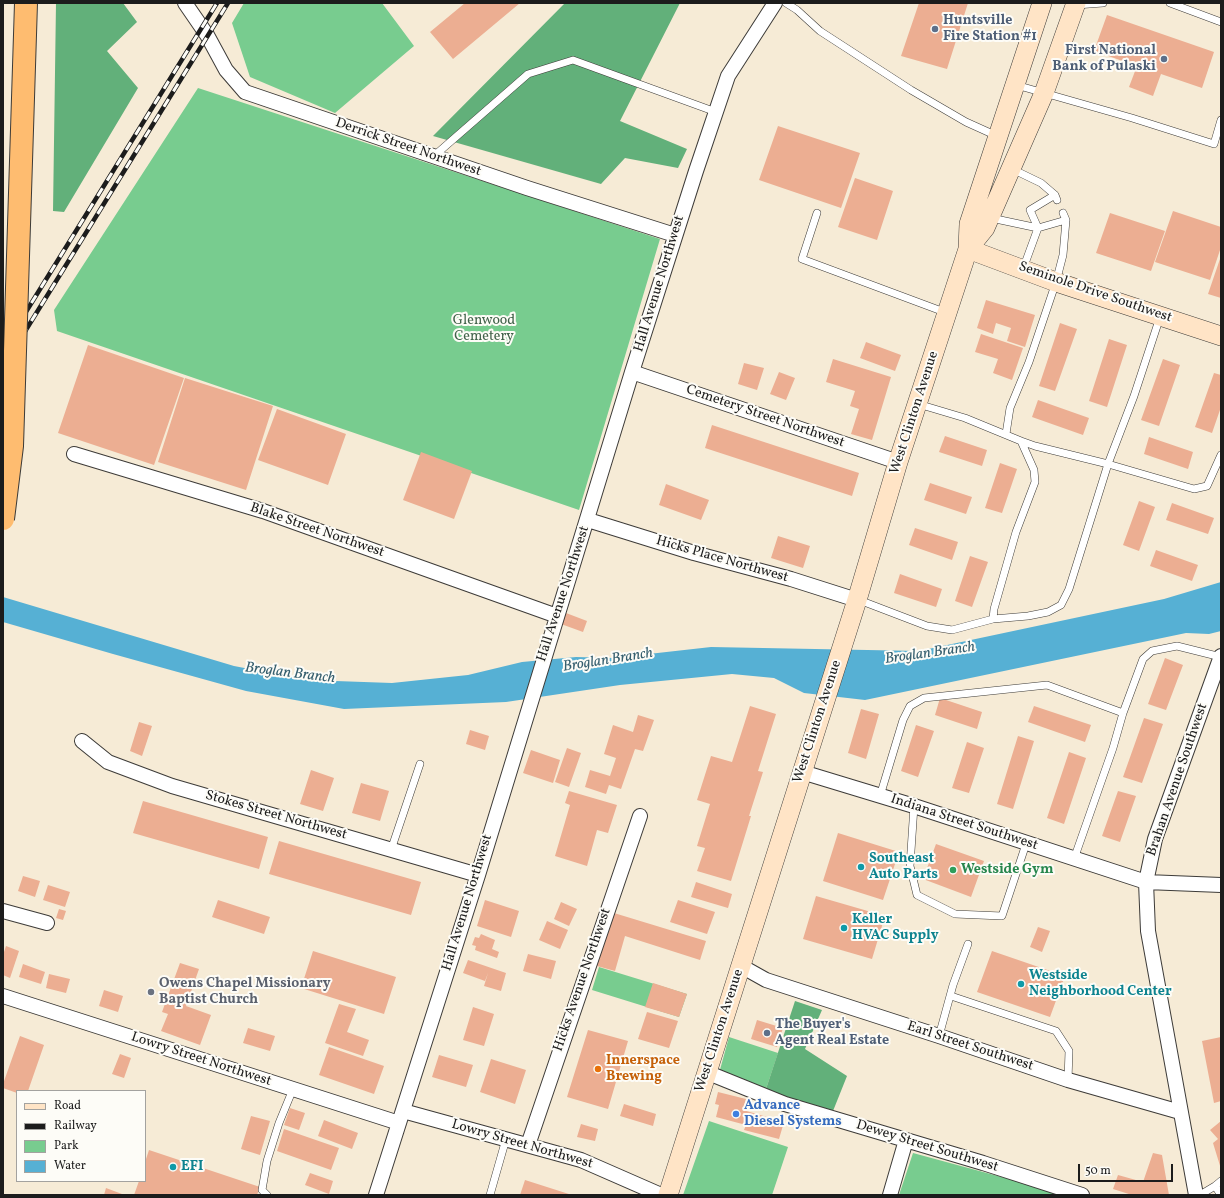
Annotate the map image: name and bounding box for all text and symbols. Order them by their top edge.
place label: Huntsville Fire Station #1 [943,13,1037,46]
marker: Huntsville Fire Station #1 [930,24,940,34]
place label: First National Bank of Pulaski [1052,43,1156,76]
marker: First National Bank of Pulaski [1159,54,1169,64]
street label: Derrick Street Northwest [333,115,483,181]
street label: Hall Avenue Northwest [631,214,689,354]
street label: Seminole Drive Southwest [1016,259,1174,327]
park label: Glenwood Cemetery [453,313,515,346]
street label: West Clinton Avenue [887,349,943,477]
street label: Cemetery Street Northwest [684,382,846,452]
street label: Blake Street Northwest [248,500,386,562]
street label: Hall Avenue Northwest [534,524,594,664]
street label: Hicks Place Northwest [654,533,790,587]
water label: Broglan Branch [884,639,976,669]
water label: Broglan Branch [562,645,654,677]
street label: West Clinton Avenue [790,658,846,786]
water label: Broglan Branch [244,660,336,688]
street label: Brahan Avenue Southwest [1144,701,1212,859]
street label: Stokes Street Northwest [203,788,349,844]
street label: Indiana Street Southwest [888,791,1040,855]
street label: Hall Avenue Northwest [439,833,497,973]
place label: Southeast Auto Parts [869,851,938,884]
marker: Southeast Auto Parts [856,862,866,872]
place label: Westside Gym [961,862,1053,878]
marker: Westside Gym [948,865,958,875]
street label: Hicks Avenue Northwest [551,906,615,1054]
place label: Keller HVAC Supply [852,912,939,944]
marker: Keller HVAC Supply [839,923,849,933]
street label: West Clinton Avenue [692,967,748,1095]
place label: Westside Neighborhood Center [1029,968,1172,1000]
place label: Owens Chapel Missionary Baptist Church [159,976,331,1008]
marker: Westside Neighborhood Center [1016,979,1026,989]
marker: Owens Chapel Missionary Baptist Church [146,987,156,997]
place label: The Buyer's Agent Real Estate [775,1017,889,1050]
street label: Earl Street Southwest [905,1019,1035,1075]
marker: The Buyer's Agent Real Estate [762,1028,772,1038]
street label: Lowry Street Northwest [129,1029,273,1091]
place label: Innerspace Brewing [606,1053,680,1086]
marker: Innerspace Brewing [593,1064,603,1074]
legend [16,1090,146,1182]
text: Road [54,1098,81,1114]
place label: Advance Diesel Systems [744,1098,842,1130]
marker: Advance Diesel Systems [731,1109,741,1119]
street label: Lowry Street Northwest [449,1117,595,1173]
street label: Dewey Street Southwest [854,1117,1000,1177]
text: Railway [54,1118,97,1134]
text: Park [54,1138,79,1154]
scale bar [1080,1156,1175,1182]
text: Water [54,1158,86,1174]
place label: EFI [181,1159,203,1175]
marker: EFI [168,1162,178,1172]
text: 50 m [1085,1163,1111,1179]

